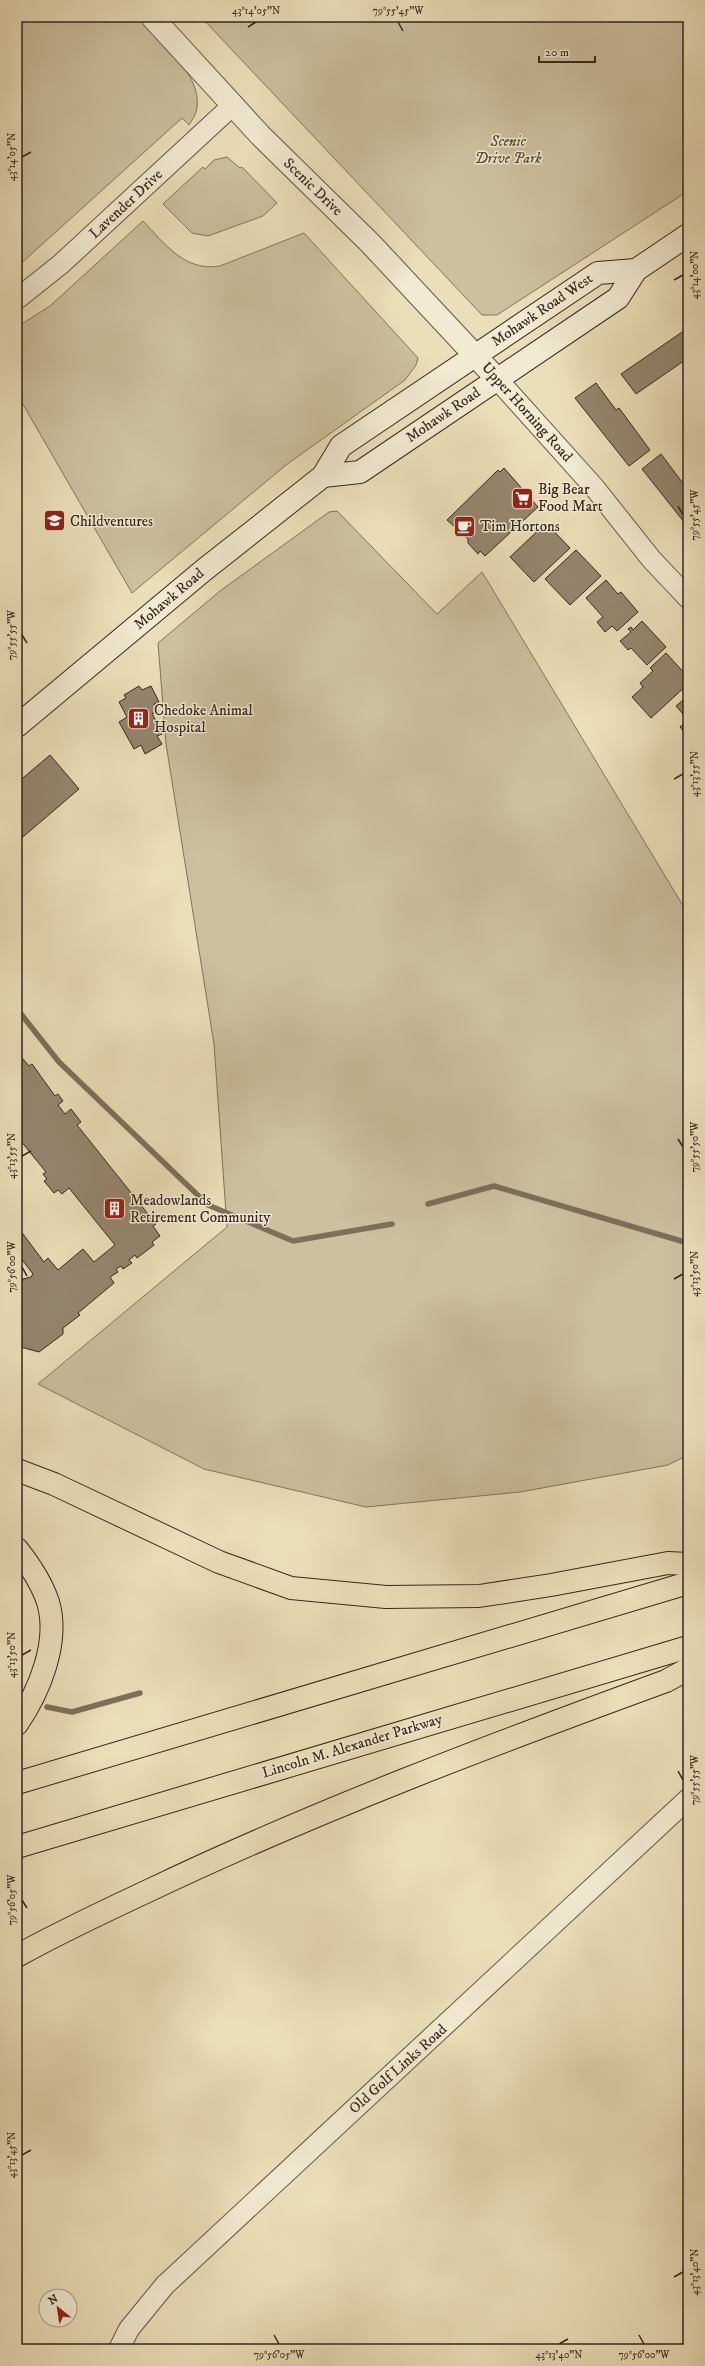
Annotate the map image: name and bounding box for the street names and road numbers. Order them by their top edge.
street label: Scenic Drive [279,154,347,220]
street label: Lavender Drive [85,165,167,243]
street label: Mohawk Road West [488,269,596,351]
street label: Upper Horning Road [477,358,577,466]
street label: Mohawk Road [402,383,484,447]
street label: Mohawk Road [130,564,208,634]
street label: Lincoln M. Alexander Parkway [260,1709,445,1782]
street label: Old Golf Links Road [345,2020,451,2118]

